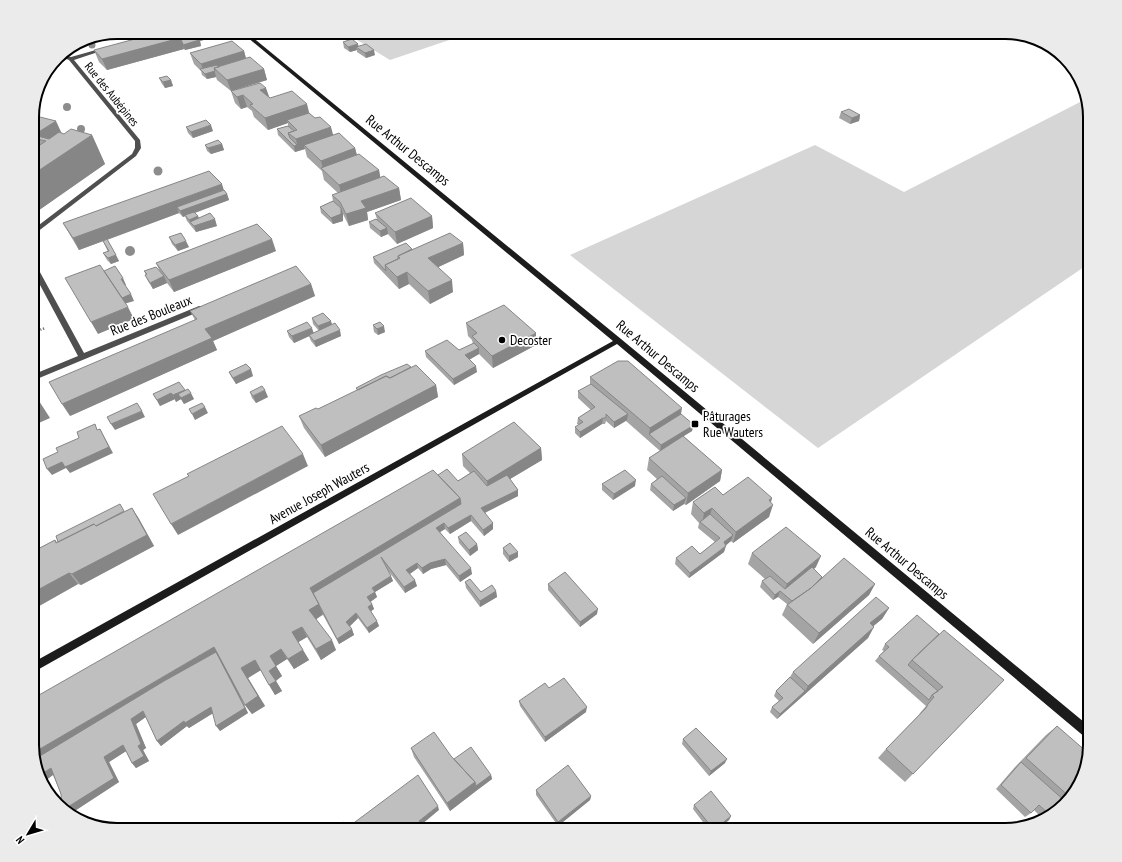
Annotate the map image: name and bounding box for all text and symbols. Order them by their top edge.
street label: Rue des Aubépines [82,59,142,129]
street label: Rue Arthur Descamps [362,111,454,190]
street label: Rue des Bouleaux [108,290,195,340]
street label: Rue Arthur Descamps [613,316,704,396]
place label: Decoster [510,331,552,349]
marker: Decoster [497,335,507,345]
place label: Pâturages Rue Wauters [703,407,763,441]
marker: Pâturages Rue Wauters [690,419,700,429]
street label: Avenue Joseph Wauters [266,458,373,528]
street label: Rue Arthur Descamps [862,523,953,603]
north arrow [8,814,48,854]
text: N [13,833,27,847]

